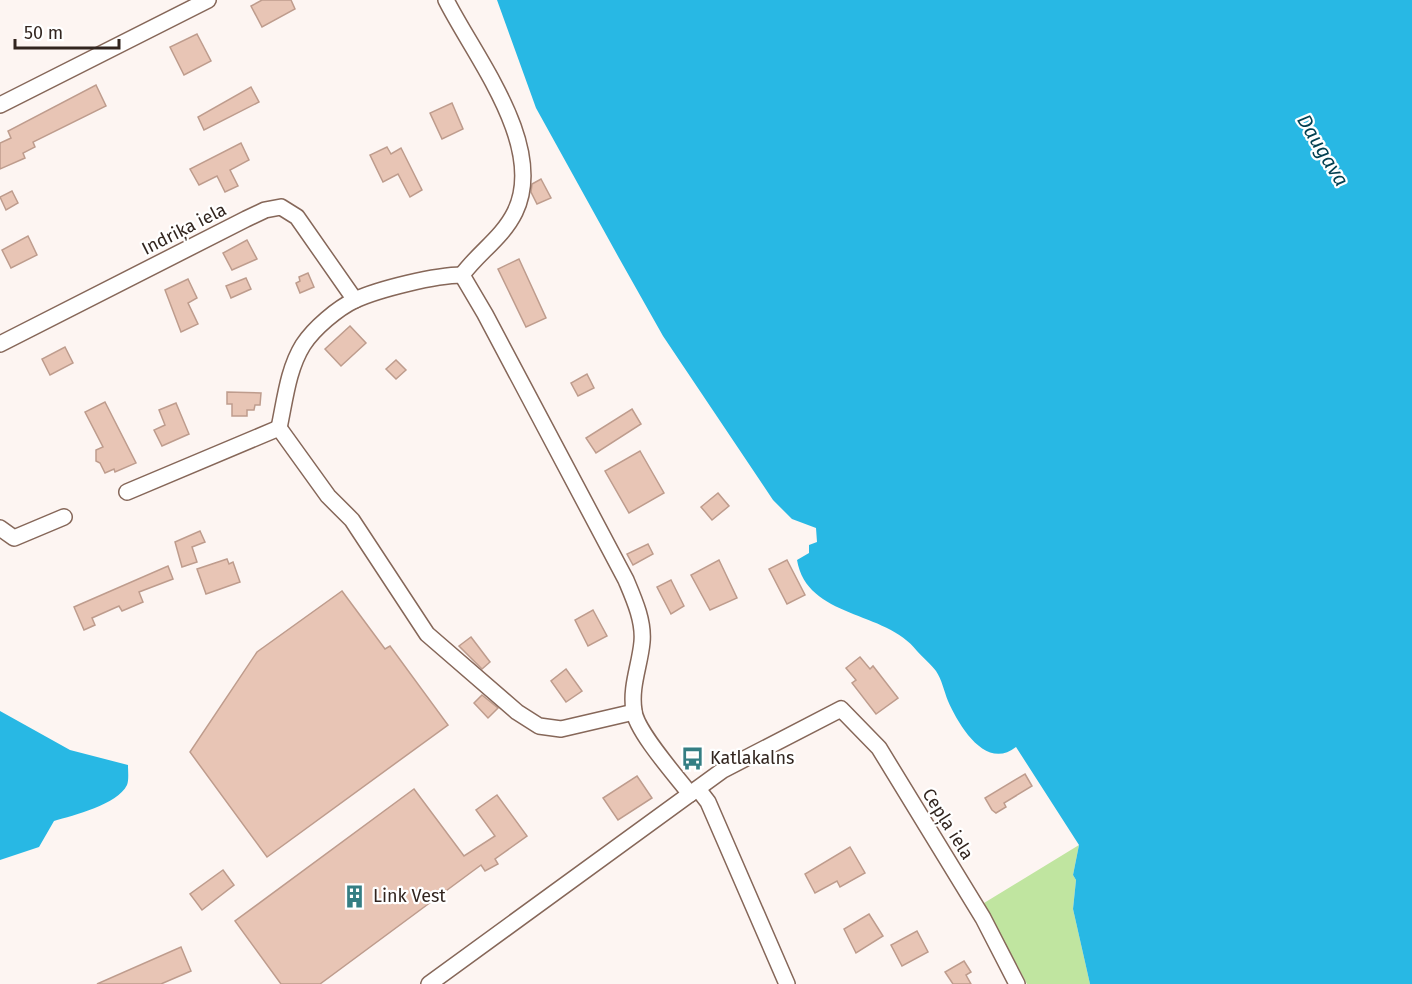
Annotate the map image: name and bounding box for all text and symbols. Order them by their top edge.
scale bar [15,12,118,50]
text: 50 m [24,22,63,44]
water label: Daugava [1292,110,1354,190]
street label: Indriķa iela [138,198,230,261]
bus stop icon: Katlakalns [679,745,705,771]
place label: Katlakalns [710,747,794,769]
street label: Cepļa iela [917,784,978,864]
building icon: Link Vest [342,883,368,909]
place label: Link Vest [373,885,446,907]

